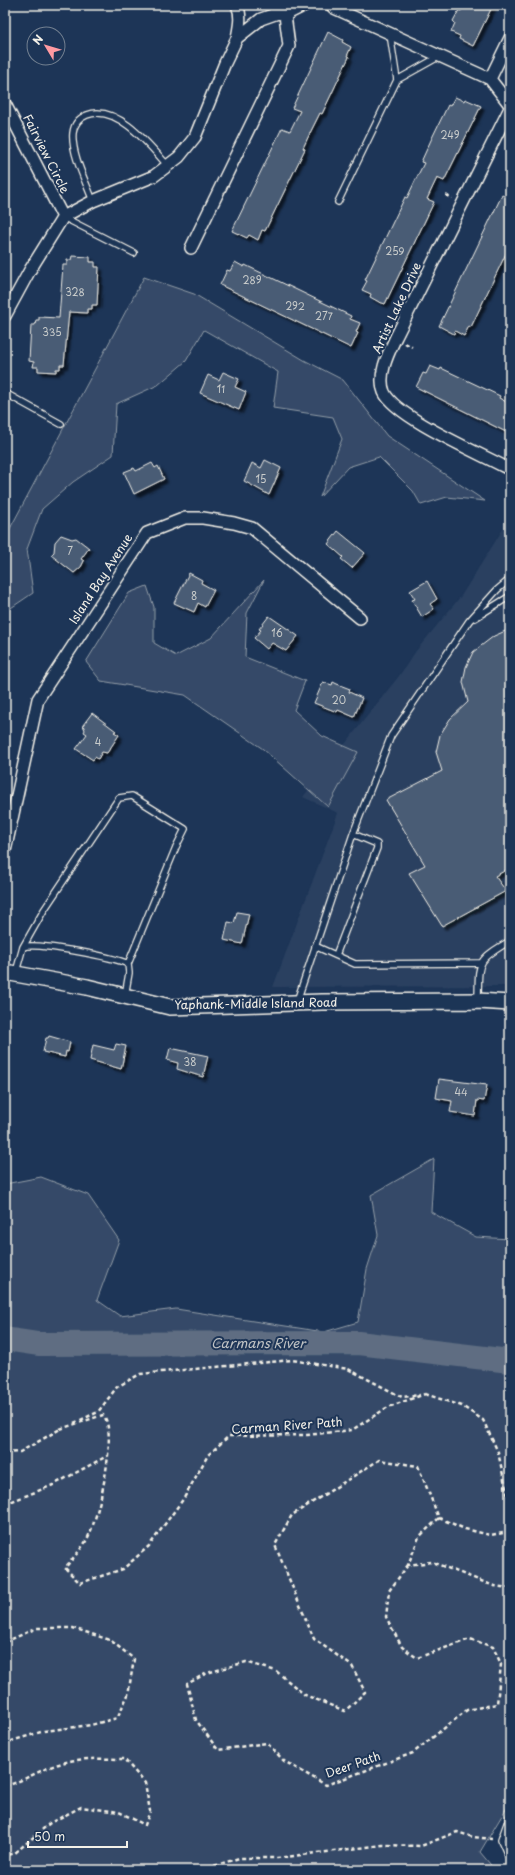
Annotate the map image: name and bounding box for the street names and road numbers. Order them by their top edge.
street label: Fairview Circle [19,111,75,197]
street label: Artist Lake Drive [367,259,425,356]
street label: Island Bay Avenue [64,529,136,627]
street label: Yaphank-Middle Island Road [174,993,338,1013]
street label: Carman River Path [231,1412,343,1438]
street label: Deer Path [323,1746,383,1782]

